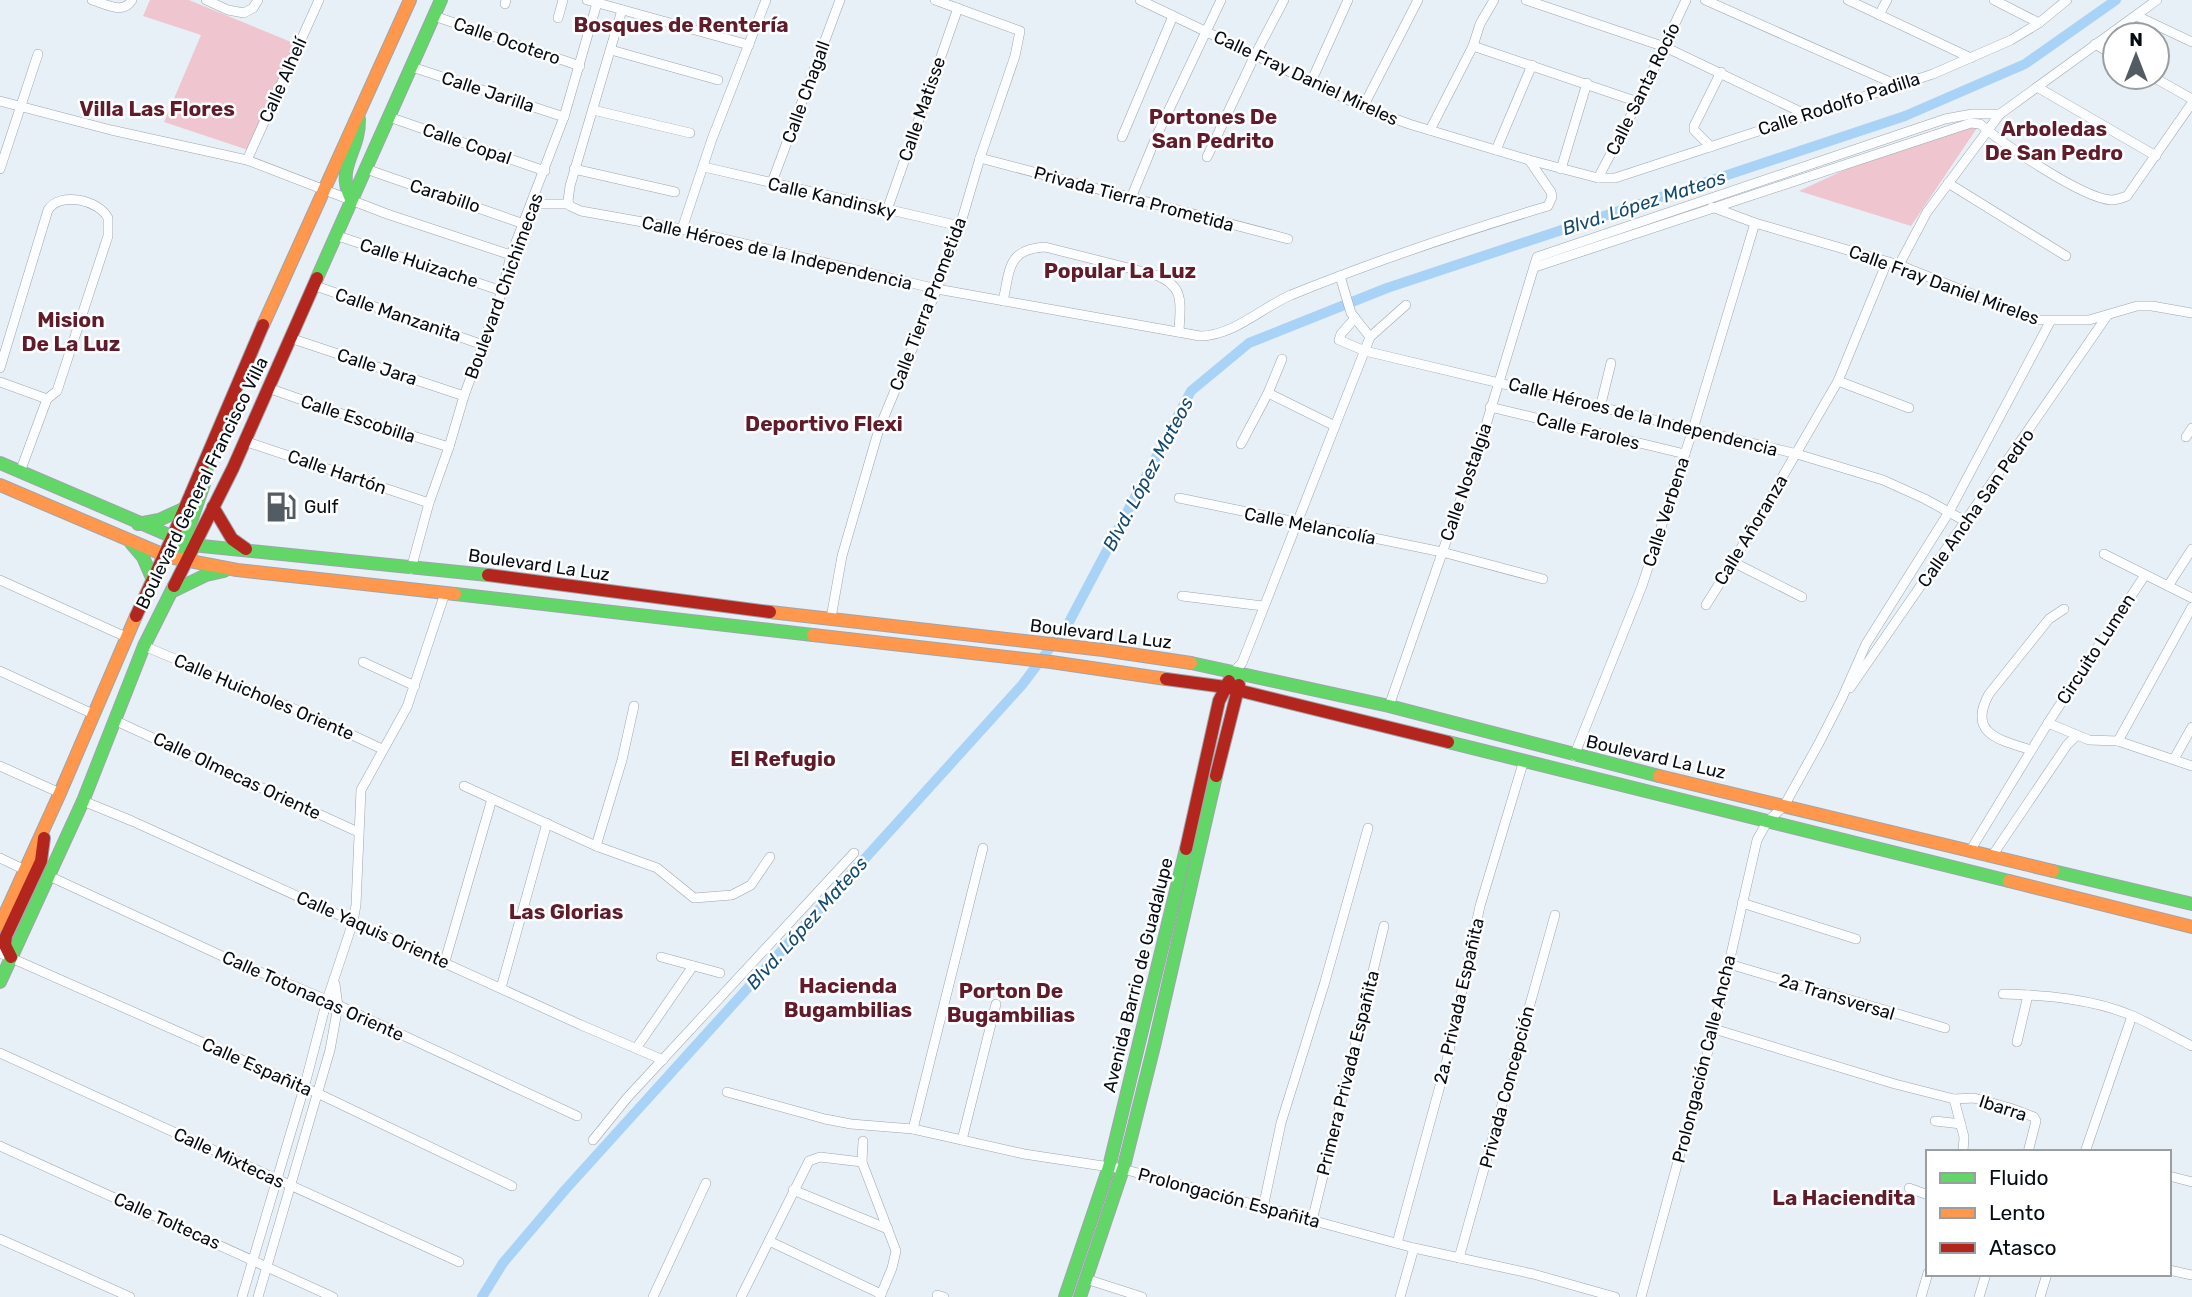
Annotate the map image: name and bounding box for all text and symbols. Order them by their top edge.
street label: Calle Ocotero [451,12,563,70]
district label: Bosques de Rentería [573,12,789,37]
street label: Calle Santa Rocío [1601,19,1685,159]
north arrow [2101,21,2171,91]
street label: Calle Fray Daniel Mireles [1210,26,1402,130]
text: N [2129,28,2143,51]
street label: Calle Alhelí [254,33,312,126]
street label: Calle Chagall [777,38,835,146]
street label: Calle Matisse [894,54,950,164]
street label: Calle Jarilla [439,67,537,117]
street label: Calle Rodolfo Padilla [1755,67,1923,141]
district label: Villa Las Flores [79,96,235,121]
district label: Portones De San Pedrito [1149,104,1277,153]
district label: Arboledas De San Pedro [1985,116,2123,165]
street label: Calle Copal [420,119,514,169]
street label: Privada Tierra Prometida [1032,162,1236,236]
water label: Blvd. López Mateos [1559,166,1729,240]
street label: Calle Kandinsky [766,173,898,223]
street label: Carabillo [407,174,483,218]
street label: Boulevard Chichimecas [460,190,548,382]
street label: Calle Héroes de la Independencia [640,211,914,295]
street label: Calle Tierra Prometida [885,214,971,394]
street label: Calle Huizache [357,233,481,293]
street label: Calle Fray Daniel Mireles [1846,240,2042,330]
district label: Popular La Luz [1044,258,1196,283]
street label: Calle Manzanita [332,283,464,347]
district label: Mision De La Luz [22,307,120,356]
street label: Calle Jara [334,344,420,390]
street label: Boulevard General Francisco Villa [131,353,273,613]
street label: Calle Héroes de la Independencia [1506,373,1780,461]
street label: Calle Escobilla [298,390,418,448]
water label: Blvd. López Mateos [1098,393,1198,555]
street label: Calle Faroles [1534,408,1642,454]
district label: Deportivo Flexi [745,411,903,436]
street label: Calle Nostalgia [1435,420,1497,544]
street label: Calle Ancha San Pedro [1913,424,2039,592]
street label: Calle Hartón [285,445,389,499]
street label: Calle Verbena [1638,454,1694,570]
street label: Calle Añoranza [1709,471,1793,589]
fuel station icon: Gulf [264,490,298,524]
place label: Gulf [304,496,338,518]
street label: Calle Melancolía [1242,502,1378,550]
street label: Boulevard La Luz [467,544,611,586]
street label: Circuito Lumen [2052,590,2140,708]
street label: Boulevard La Luz [1029,614,1173,654]
street label: Calle Huicholes Oriente [170,649,358,745]
street label: Calle Olmecas Oriente [150,727,324,825]
street label: Boulevard La Luz [1584,730,1728,784]
district label: El Refugio [730,746,836,771]
water label: Blvd. López Mateos [741,852,873,994]
street label: Avenida Barrio de Guadalupe [1098,855,1178,1095]
street label: Calle Yaquis Oriente [293,886,453,974]
district label: Las Glorias [509,899,623,924]
street label: 2a. Privada Españita [1429,916,1489,1086]
street label: Calle Totonacas Oriente [219,946,407,1046]
street label: Prolongación Calle Ancha [1668,953,1740,1165]
street label: Primera Privada Españita [1312,968,1384,1178]
street label: 2a Transversal [1776,969,1898,1025]
district label: Hacienda Bugambilias [784,973,912,1022]
district label: Porton De Bugambilias [947,978,1075,1027]
street label: Privada Concepción [1475,1004,1539,1170]
street label: Calle Españita [199,1033,315,1101]
street label: Ibarra [1976,1090,2030,1126]
street label: Calle Mixtecas [170,1123,288,1193]
legend [1926,1150,2171,1276]
street label: Prolongación Españita [1135,1163,1323,1233]
text: Fluido [1989,1165,2049,1190]
district label: La Haciendita [1772,1185,1916,1210]
street label: Calle Toltecas [110,1188,224,1254]
text: Lento [1989,1200,2045,1225]
text: Atasco [1989,1235,2057,1260]

